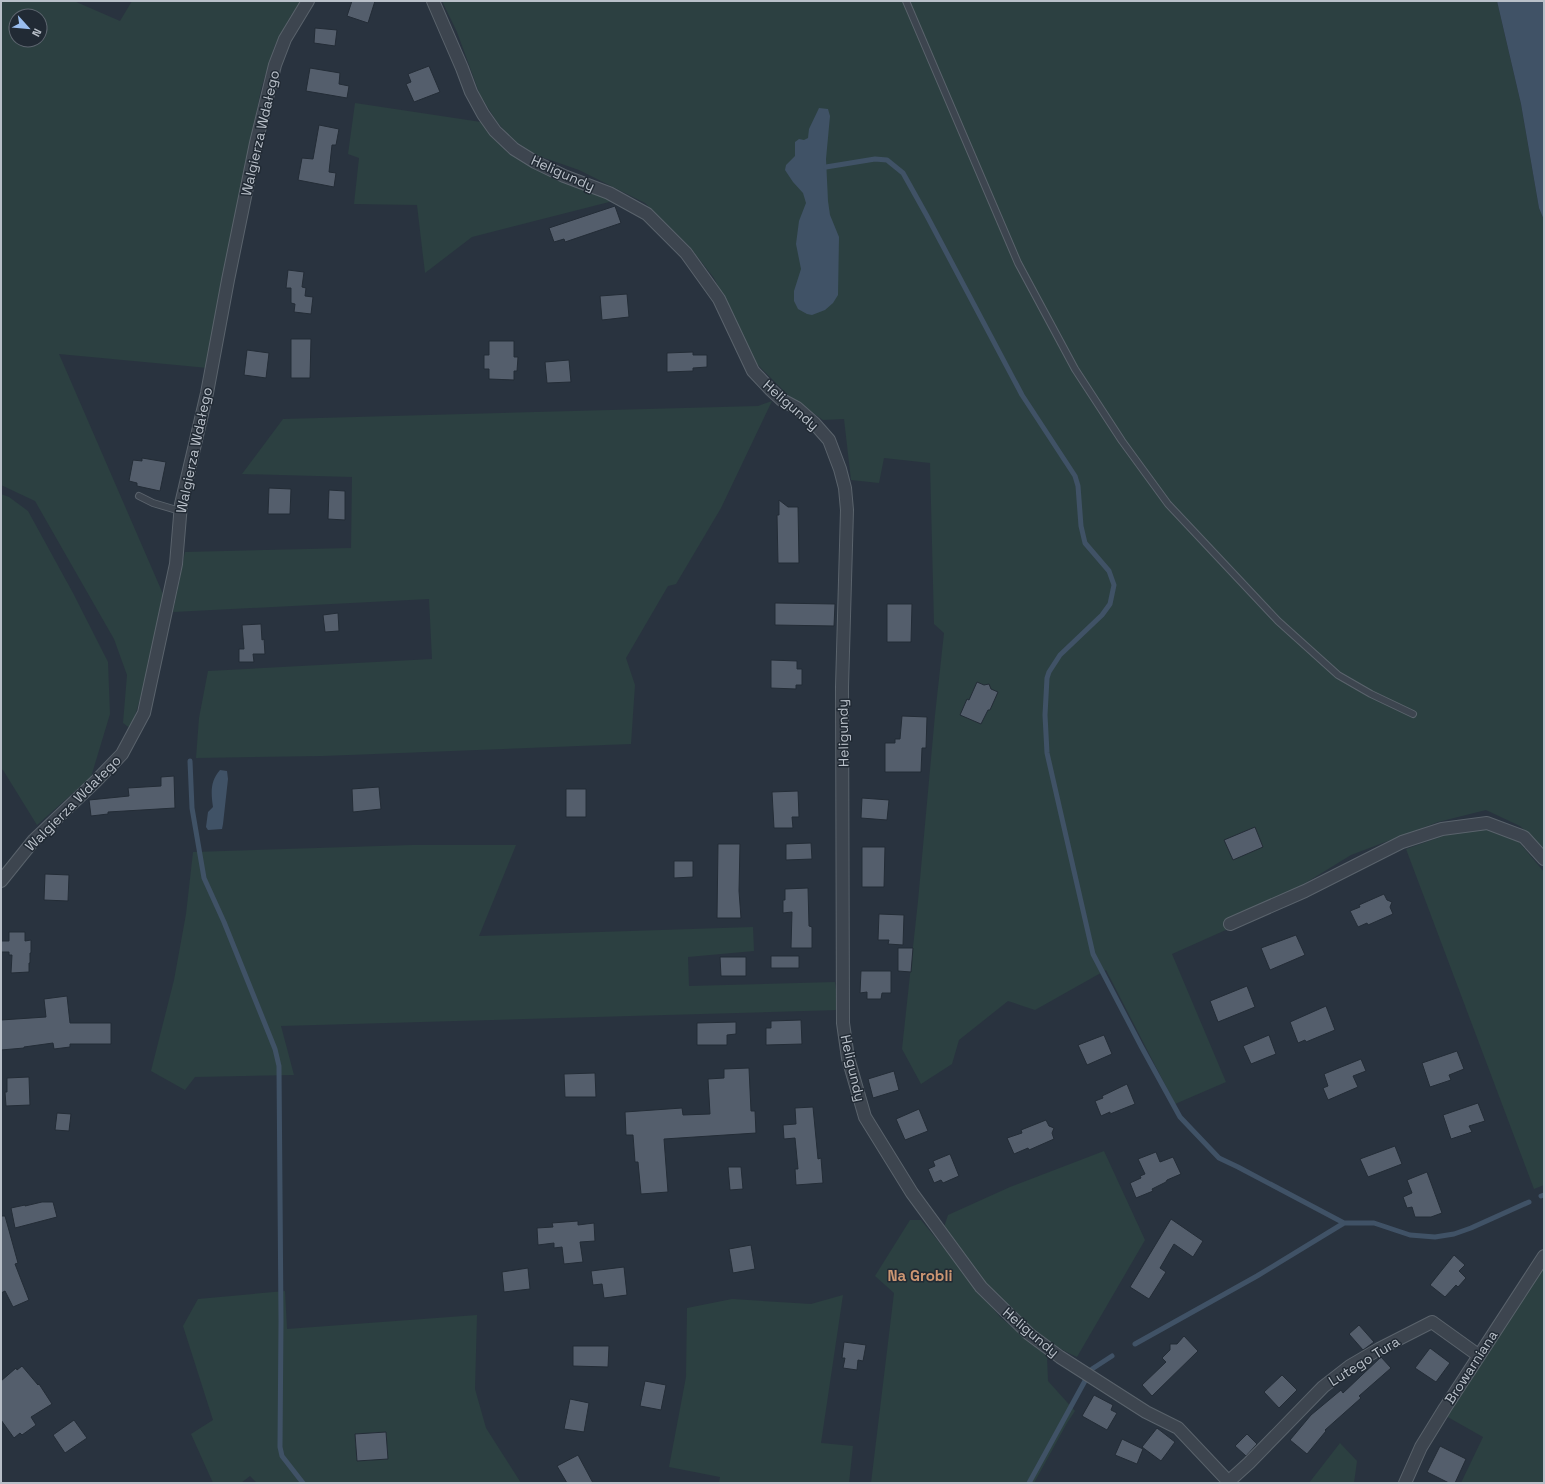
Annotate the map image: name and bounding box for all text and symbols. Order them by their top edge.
north arrow [8,8,48,48]
text: N [29,26,45,39]
street label: Walgierza Wdałego [237,68,283,198]
street label: Heligundy [528,151,598,195]
street label: Heligundy [759,376,823,434]
street label: Walgierza Wdałego [172,385,216,515]
street label: Heligundy [833,699,853,767]
street label: Walgierza Wdałego [21,751,125,855]
street label: Heligundy [837,1033,869,1103]
district label: Na Grobli [888,1266,952,1285]
street label: Heligundy [999,1303,1063,1361]
street label: Browarniana [1441,1327,1501,1407]
street label: Lutego Tura [1325,1332,1403,1390]

